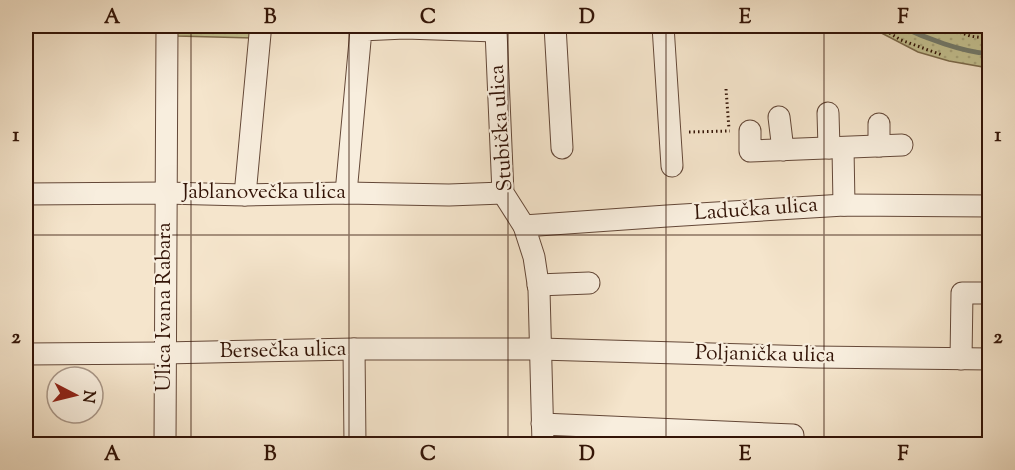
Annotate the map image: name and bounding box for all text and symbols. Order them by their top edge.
text: A [104,4,121,33]
text: B [264,4,277,33]
text: C [420,4,436,33]
text: D [579,4,595,33]
text: E [739,4,752,33]
text: F [897,4,909,33]
street label: Stubička ulica [483,63,521,192]
text: 1 [13,122,20,151]
text: 1 [995,122,1002,151]
street label: Jablanovečka ulica [181,178,346,208]
street label: Ladučka ulica [693,191,819,229]
street label: Ulica Ivana Rabara [150,222,180,392]
text: 2 [11,324,21,353]
text: 2 [993,324,1003,353]
street label: Bersečka ulica [219,335,347,367]
street label: Poljanička ulica [695,339,835,371]
north arrow [45,365,105,425]
text: N [75,389,100,404]
text: A [104,441,121,470]
text: B [264,441,277,470]
text: C [420,441,436,470]
text: D [579,441,595,470]
text: E [739,441,752,470]
text: F [897,441,909,470]

